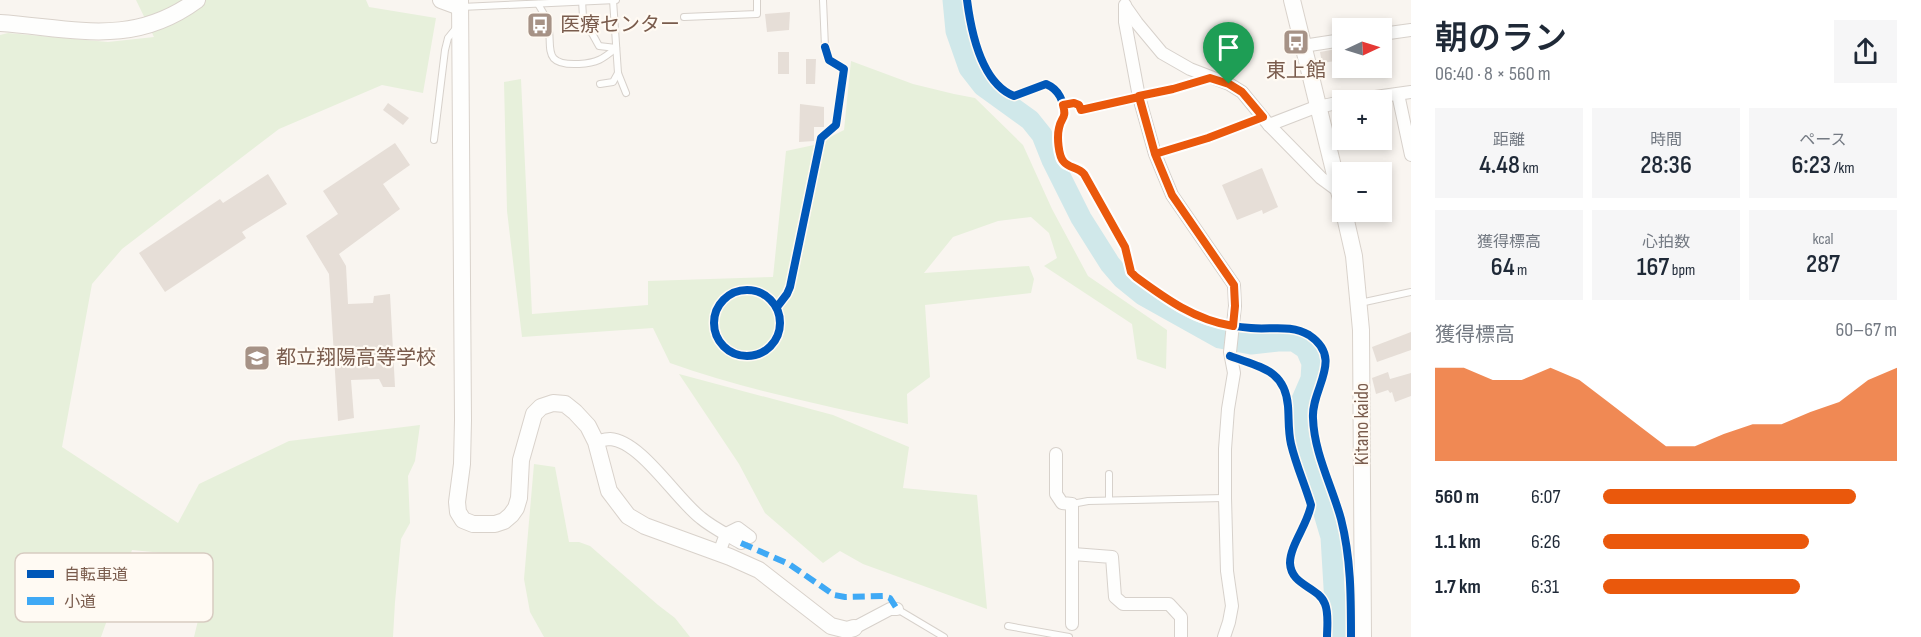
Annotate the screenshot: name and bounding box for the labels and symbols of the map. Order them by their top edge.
bus stop icon: 医療センター [525,10,555,40]
place label: 医療センター [560,13,680,37]
north arrow [1332,18,1392,78]
pin [1203,22,1254,84]
bus stop icon: 東上館 [1281,27,1311,57]
place label: 東上館 [1266,59,1326,83]
school or university icon: 都立翔陽高等学校 [242,343,272,373]
place label: 都立翔陽高等学校 [276,346,436,370]
street label: Kitano kaido [1350,383,1374,465]
legend [15,553,213,622]
text: 自転車道 [64,566,128,585]
text: 小道 [64,593,96,612]

